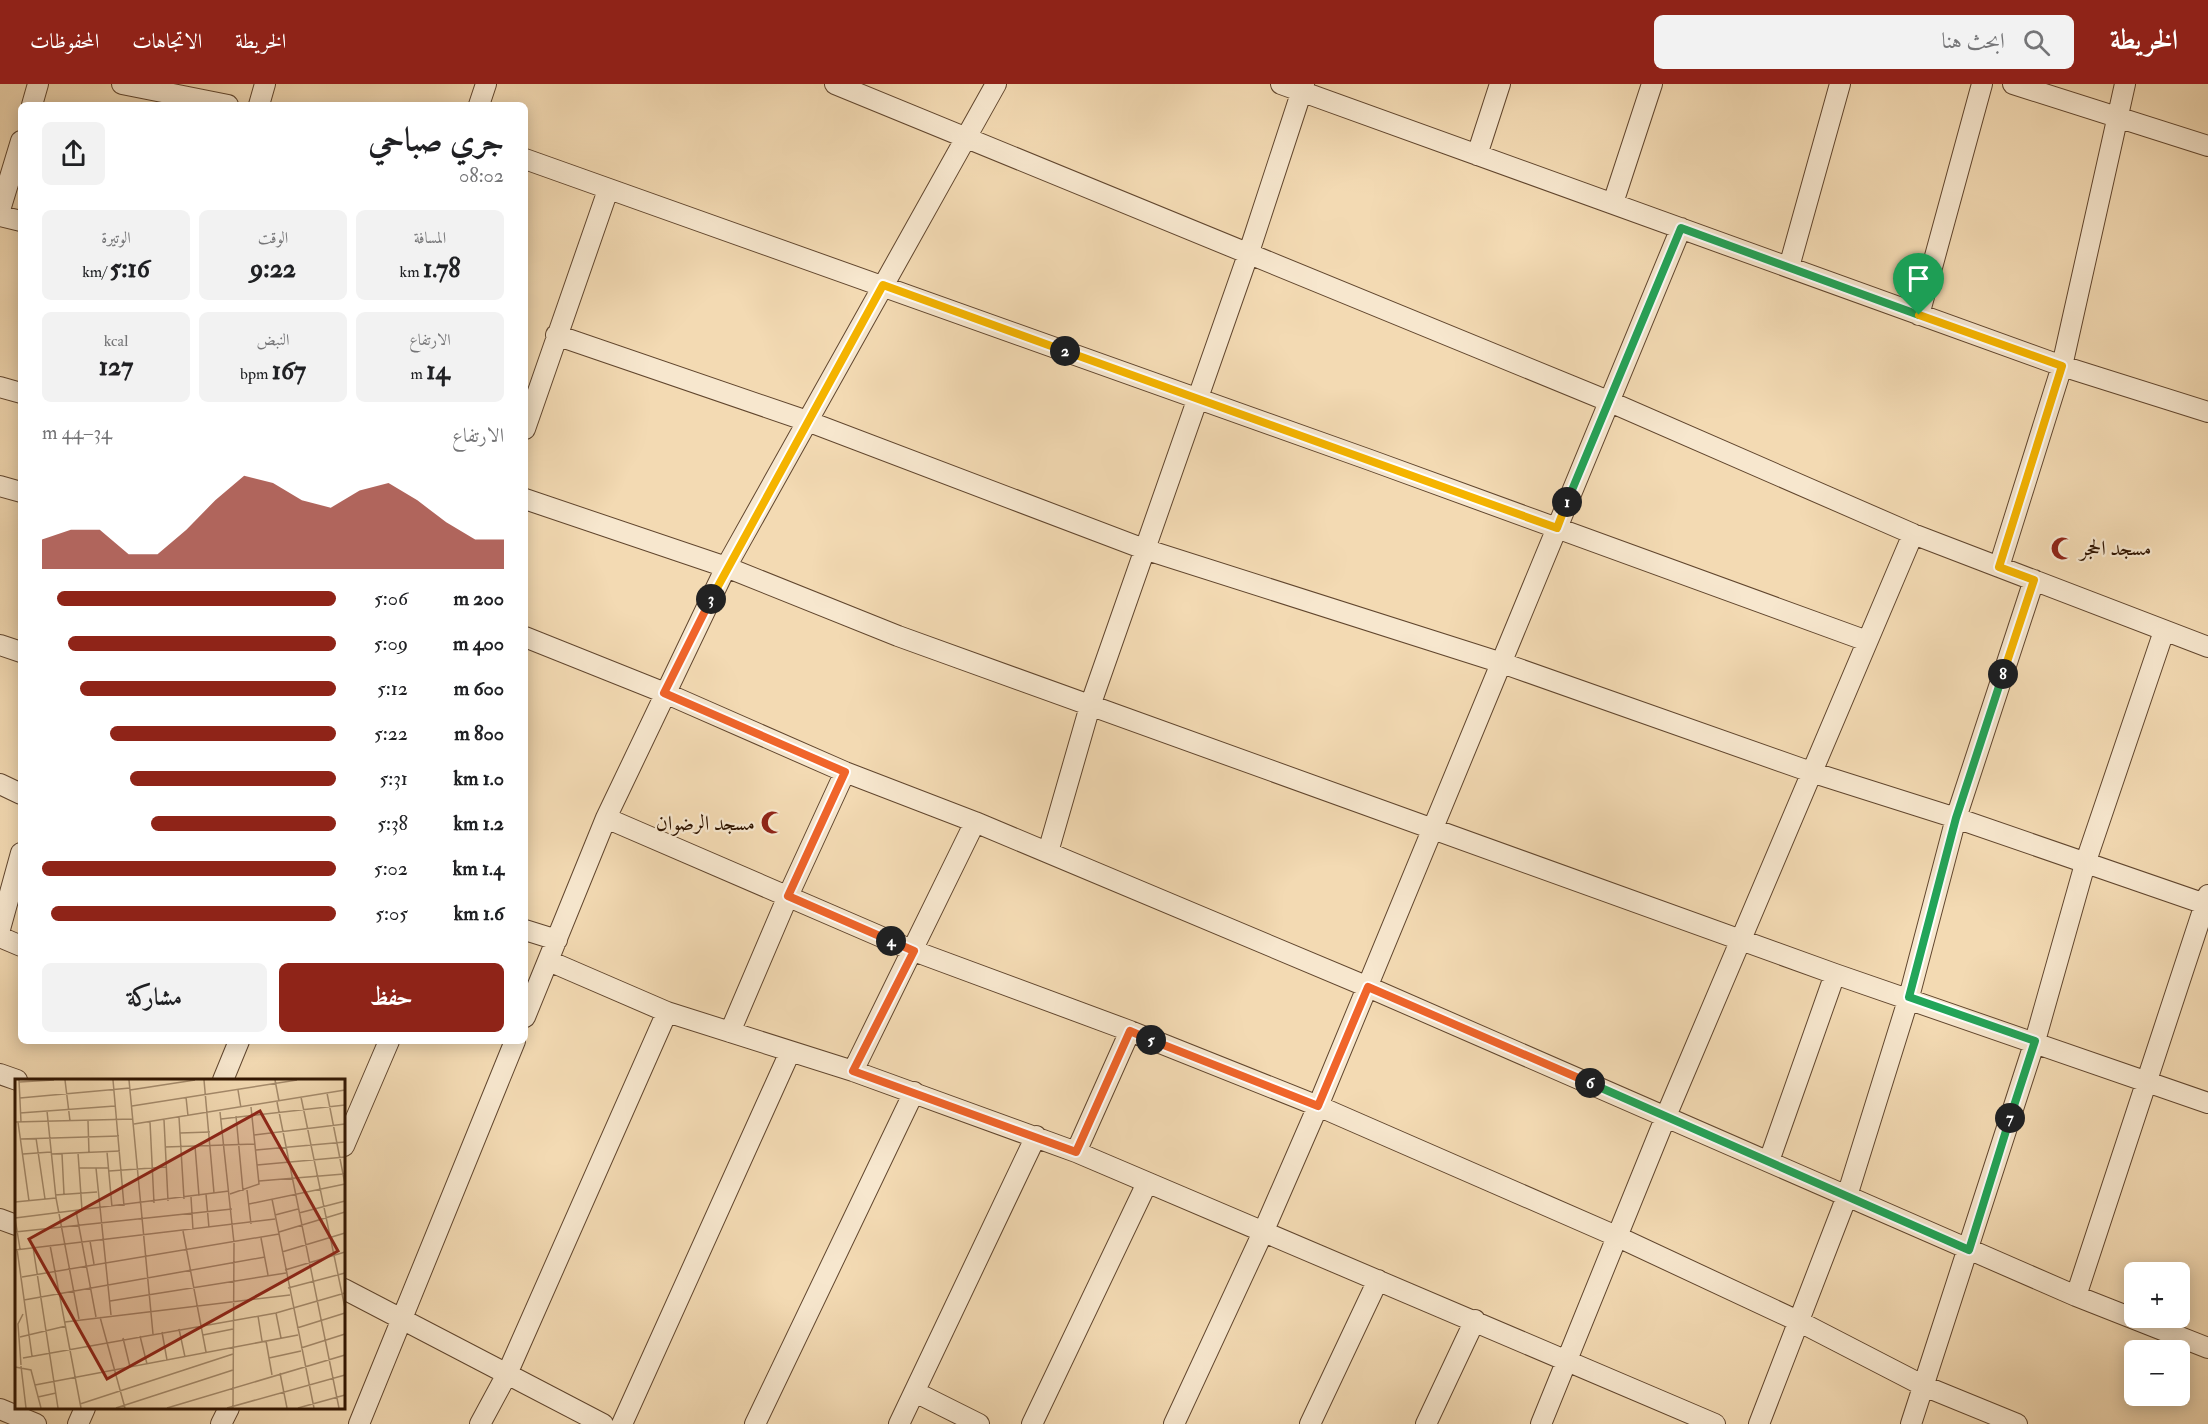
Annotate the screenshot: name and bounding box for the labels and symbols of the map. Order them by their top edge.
pin [1893,253,1944,315]
pin: 2 [1050,336,1080,366]
pin: 1 [1552,487,1582,517]
mosque icon: مسجد الحجر [2049,535,2075,561]
place label: مسجد الحجر [2078,535,2151,562]
pin: 3 [696,584,726,614]
pin: 8 [1988,659,2018,689]
place label: مسجد الرضوان [656,810,755,837]
mosque icon: مسجد الرضوان [760,810,786,836]
pin: 4 [876,926,906,956]
pin: 5 [1136,1025,1166,1055]
pin: 6 [1575,1068,1605,1098]
inset map [15,1079,345,1409]
pin: 7 [1995,1103,2025,1133]

